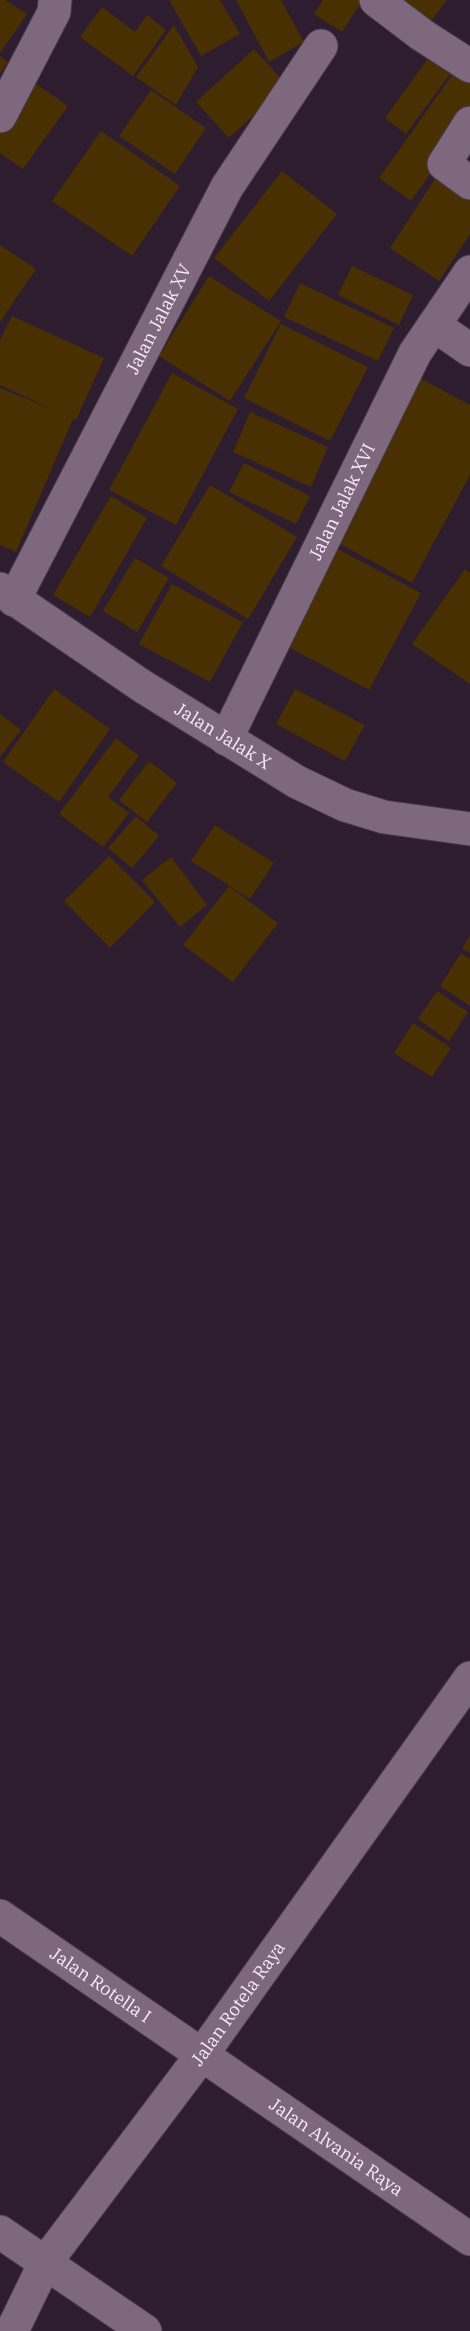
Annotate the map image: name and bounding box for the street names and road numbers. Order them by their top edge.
street label: Jalan Jalak XV [120,260,196,378]
street label: Jalan Jalak XVI [303,440,380,564]
street label: Jalan Jalak X [171,697,275,774]
street label: Jalan Rotela Raya [186,1937,290,2070]
street label: Jalan Rotella I [46,1942,156,2028]
street label: Jalan Alvania Raya [265,2092,408,2201]

